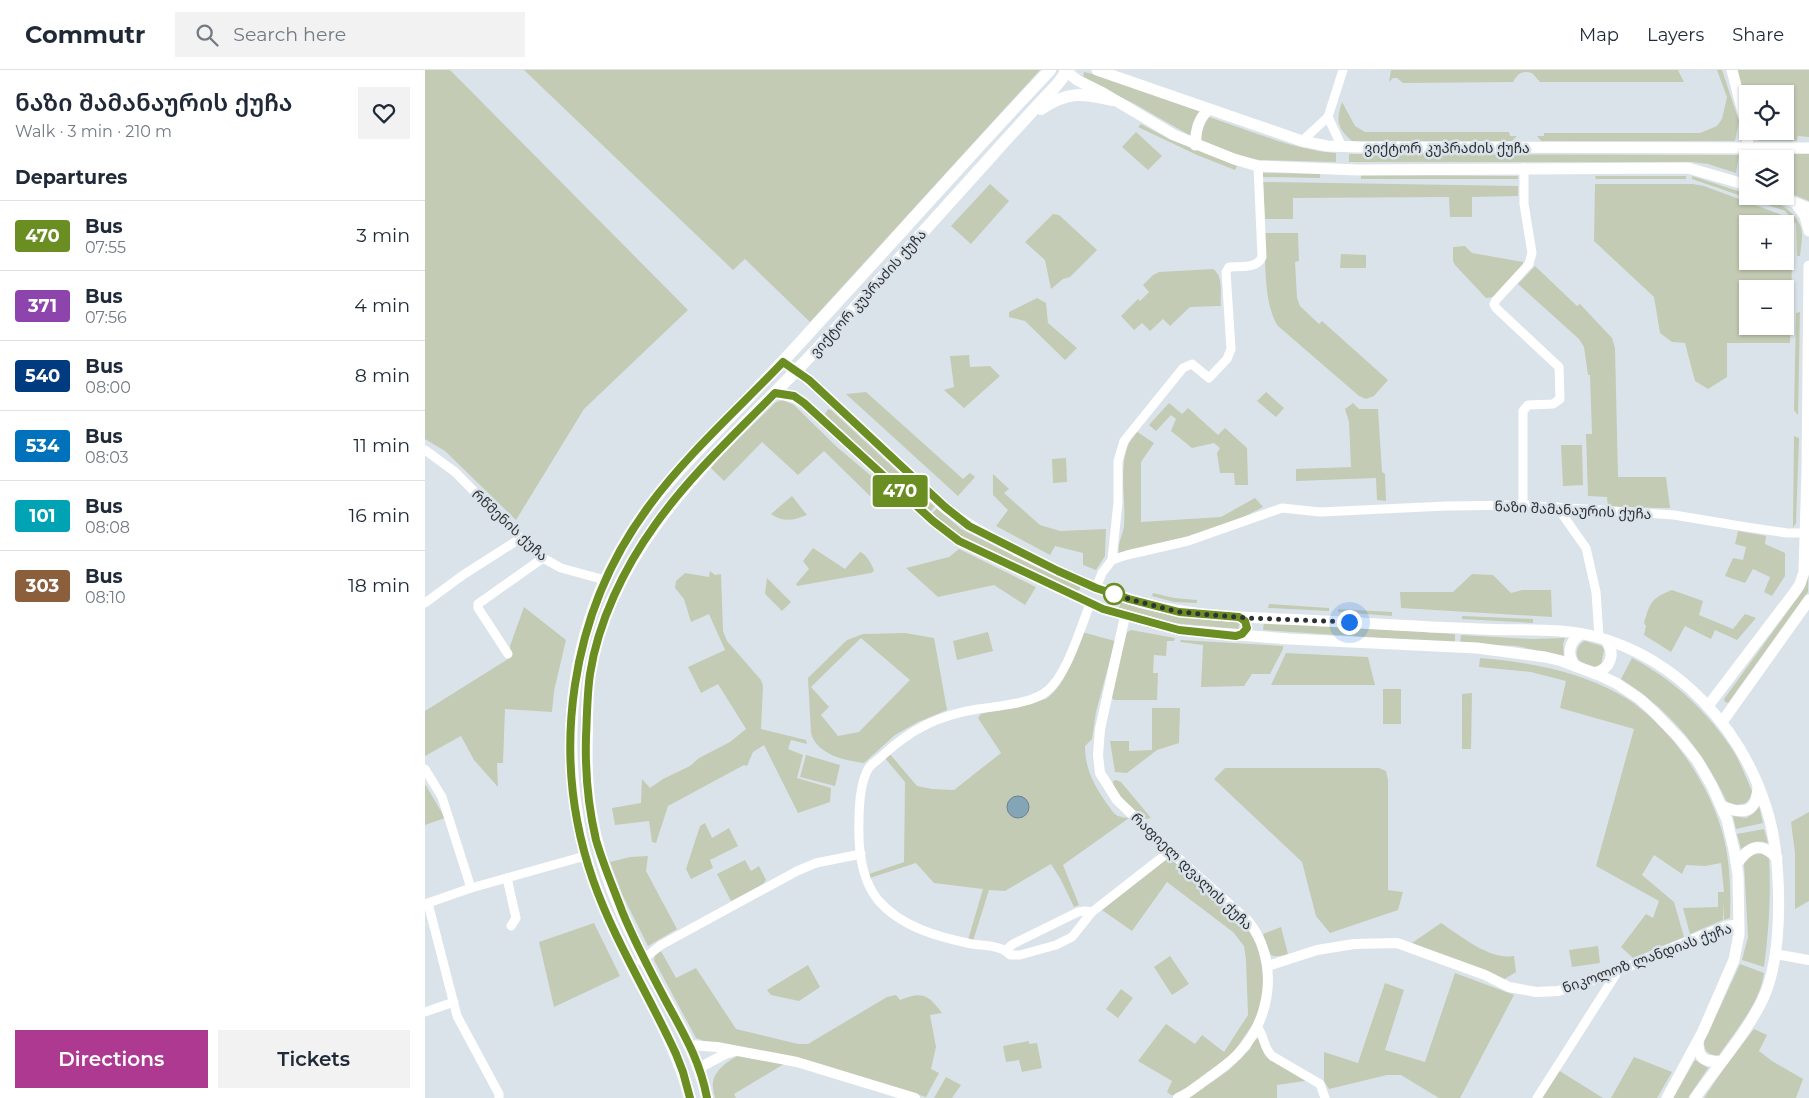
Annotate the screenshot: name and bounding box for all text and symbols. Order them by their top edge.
search box [175,12,525,57]
text: Commutr [25,20,145,49]
icon: search [193,21,221,49]
text: Search here [233,23,346,46]
text: Map [1579,24,1619,46]
text: Layers [1647,24,1704,46]
text: Share [1732,24,1784,46]
map controls [1739,85,1794,335]
button: locate [1739,85,1794,140]
button: heart [358,87,410,139]
text: ნაზი შამანაურის ქუჩა [15,88,293,117]
text: Walk · 3 min · 210 m [15,122,172,141]
street label: ვიქტორ კუპრაძის ქუჩა [1364,139,1530,157]
button: layers [1739,150,1794,205]
text: Departures [15,166,127,189]
text: Bus [85,215,123,238]
button: + [1739,215,1794,270]
text: 3 min [356,224,410,247]
text: 470 [25,225,60,247]
street label: ვიქტორ კუპრაძის ქუჩა [806,225,930,361]
text: 07:55 [85,238,126,257]
button: − [1739,280,1794,335]
text: Bus [85,285,123,308]
text: 4 min [354,294,410,317]
text: 371 [28,295,57,317]
text: 07:56 [85,308,127,327]
text: Bus [85,355,123,378]
text: 8 min [355,364,410,387]
text: 540 [25,365,60,387]
text: 08:00 [85,378,131,397]
text: Bus [85,425,123,448]
text: 11 min [353,434,410,457]
text: 534 [26,435,59,457]
text: 08:03 [85,448,129,467]
line badge: 470 [871,475,929,507]
text: 470 [883,480,917,502]
street label: რწმენის ქუჩა [468,485,552,565]
text: Bus [85,495,123,518]
street label: ნაზი შამანაურის ქუჩა [1494,497,1652,523]
text: 16 min [348,504,410,527]
text: 101 [29,505,56,527]
text: 08:08 [85,518,130,537]
text: Bus [85,565,123,588]
text: 18 min [348,574,410,597]
text: 303 [26,575,59,597]
unlabelled marker [1103,583,1125,605]
text: 08:10 [85,588,126,607]
your location [1337,610,1362,635]
street label: რაფიელ დვალის ქუჩა [1128,808,1256,934]
street label: ნიკოლოზ ლანდიას ქუჩა [1560,919,1734,997]
button: Directions [15,1030,208,1088]
button: Tickets [218,1030,410,1088]

